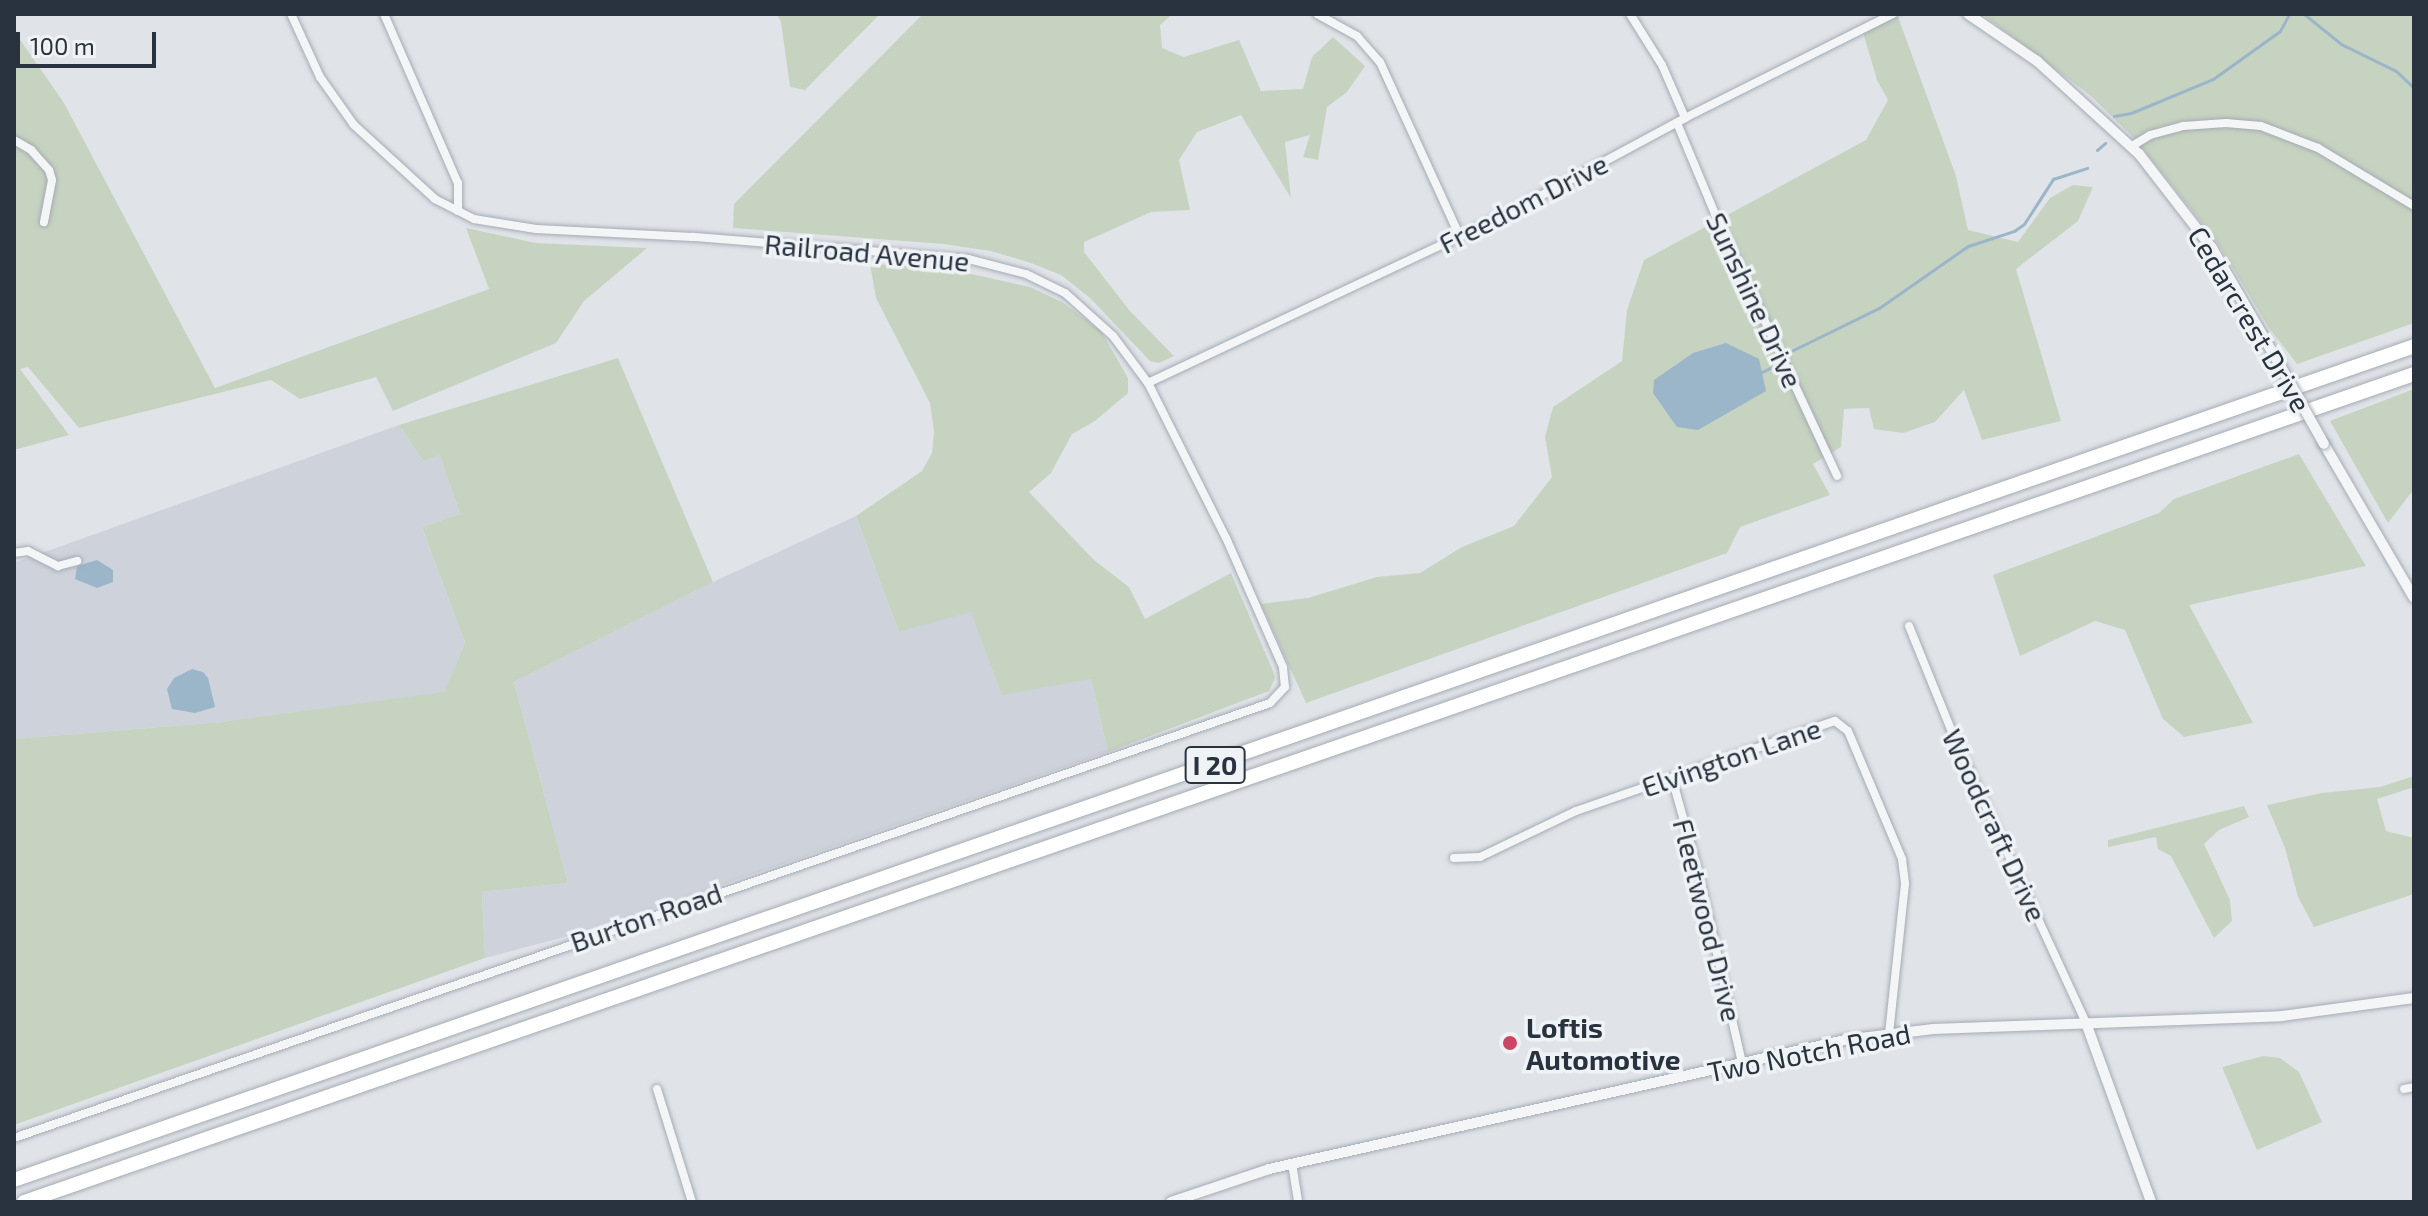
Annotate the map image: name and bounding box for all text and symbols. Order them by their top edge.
scale bar [20,16,160,66]
text: 100 m [30,31,95,60]
street label: Freedom Drive [1433,146,1613,260]
street label: Sunshine Drive [1700,207,1810,393]
street label: Cedarcrest Drive [2181,220,2319,418]
street label: Railroad Avenue [763,226,971,278]
street label: Elvington Lane [1637,711,1825,803]
street label: Woodcraft Drive [1936,724,2054,926]
road number: I 20 [1183,743,1247,787]
street label: Fleetwood Drive [1667,815,1749,1025]
street label: Burton Road [566,875,726,959]
place label: Loftis Automotive [1526,1010,1681,1076]
street label: Two Notch Road [1705,1016,1913,1088]
marker: Loftis Automotive [1501,1034,1519,1052]

